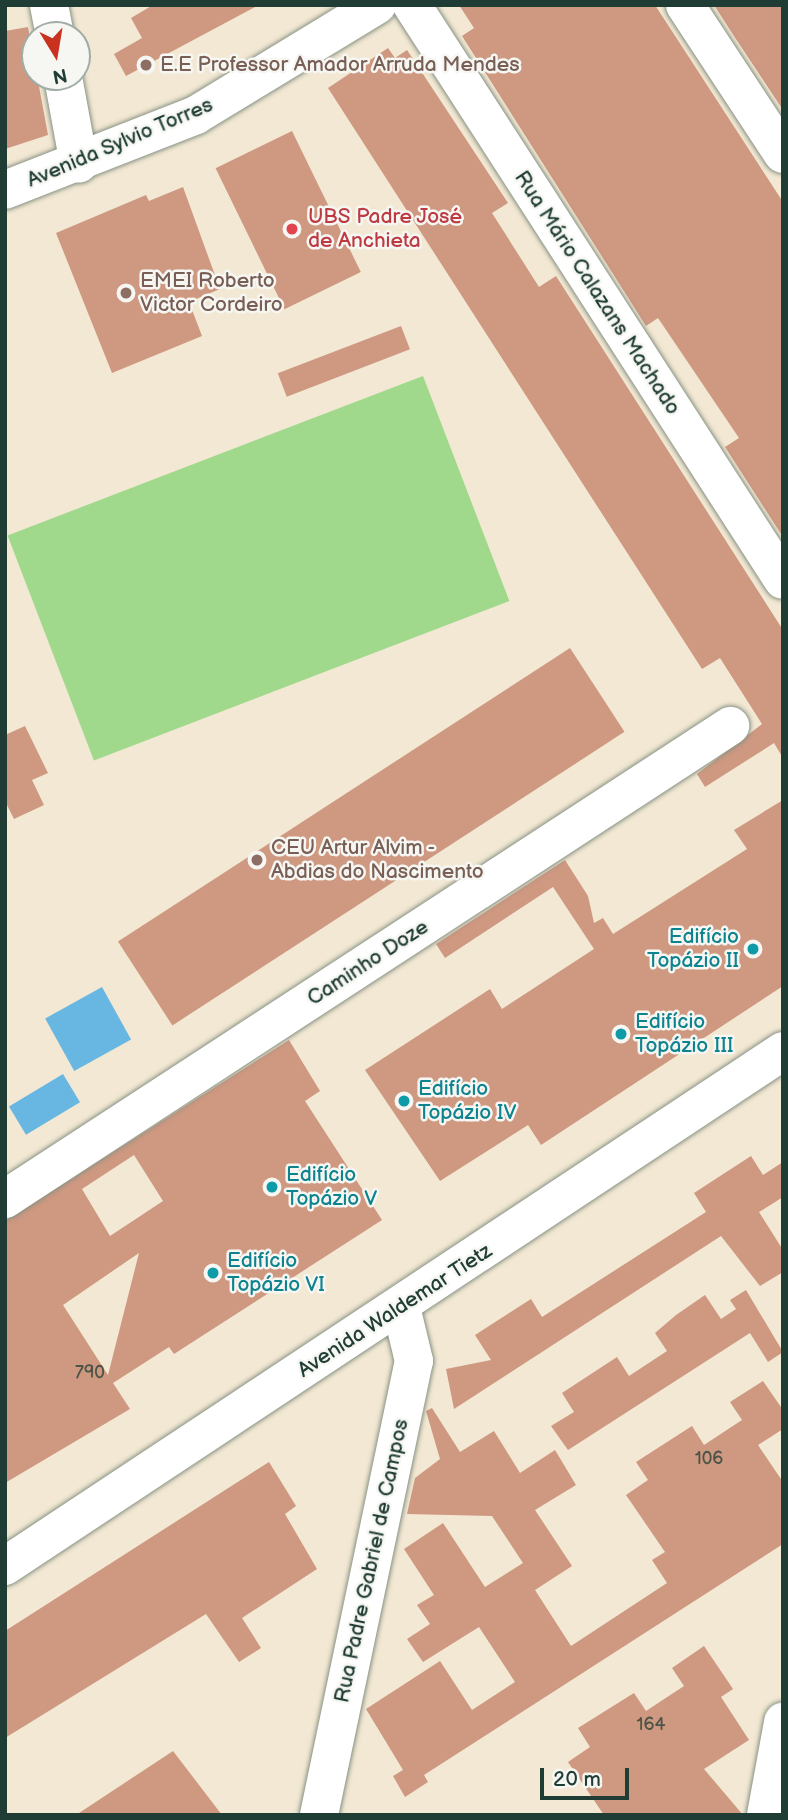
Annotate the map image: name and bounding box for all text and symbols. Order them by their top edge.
north arrow [21,21,91,91]
place label: E.E Professor Amador Arruda Mendes [160,52,520,78]
marker: E.E Professor Amador Arruda Mendes [138,57,154,73]
text: N [51,62,69,88]
street label: Avenida Sylvio Torres [23,92,217,194]
street label: Rua Mário Calazans Machado [509,166,685,420]
place label: UBS Padre José de Anchieta [308,204,463,254]
marker: UBS Padre José de Anchieta [282,219,302,239]
place label: EMEI Roberto Victor Cordeiro [140,268,283,318]
marker: EMEI Roberto Victor Cordeiro [118,285,134,301]
place label: CEU Artur Alvim - Abdias do Nascimento [271,835,484,885]
marker: CEU Artur Alvim - Abdias do Nascimento [249,852,265,868]
street label: Caminho Doze [303,915,433,1011]
place label: Edifício Topázio II [647,924,739,974]
marker: Edifício Topázio II [745,941,761,957]
place label: Edifício Topázio III [635,1009,733,1059]
marker: Edifício Topázio III [613,1026,629,1042]
place label: Edifício Topázio IV [418,1076,516,1126]
marker: Edifício Topázio IV [396,1093,412,1109]
place label: Edifício Topázio V [286,1162,378,1212]
marker: Edifício Topázio V [264,1179,280,1195]
street label: Avenida Waldemar Tietz [293,1238,497,1384]
place label: Edifício Topázio VI [227,1248,325,1298]
marker: Edifício Topázio VI [205,1265,221,1281]
house number: 790 [75,1362,105,1384]
street label: Rua Padre Gabriel de Campos [330,1417,414,1705]
house number: 106 [695,1448,723,1470]
house number: 164 [637,1714,665,1736]
scale bar [543,1754,632,1798]
text: 20 m [553,1767,601,1792]

